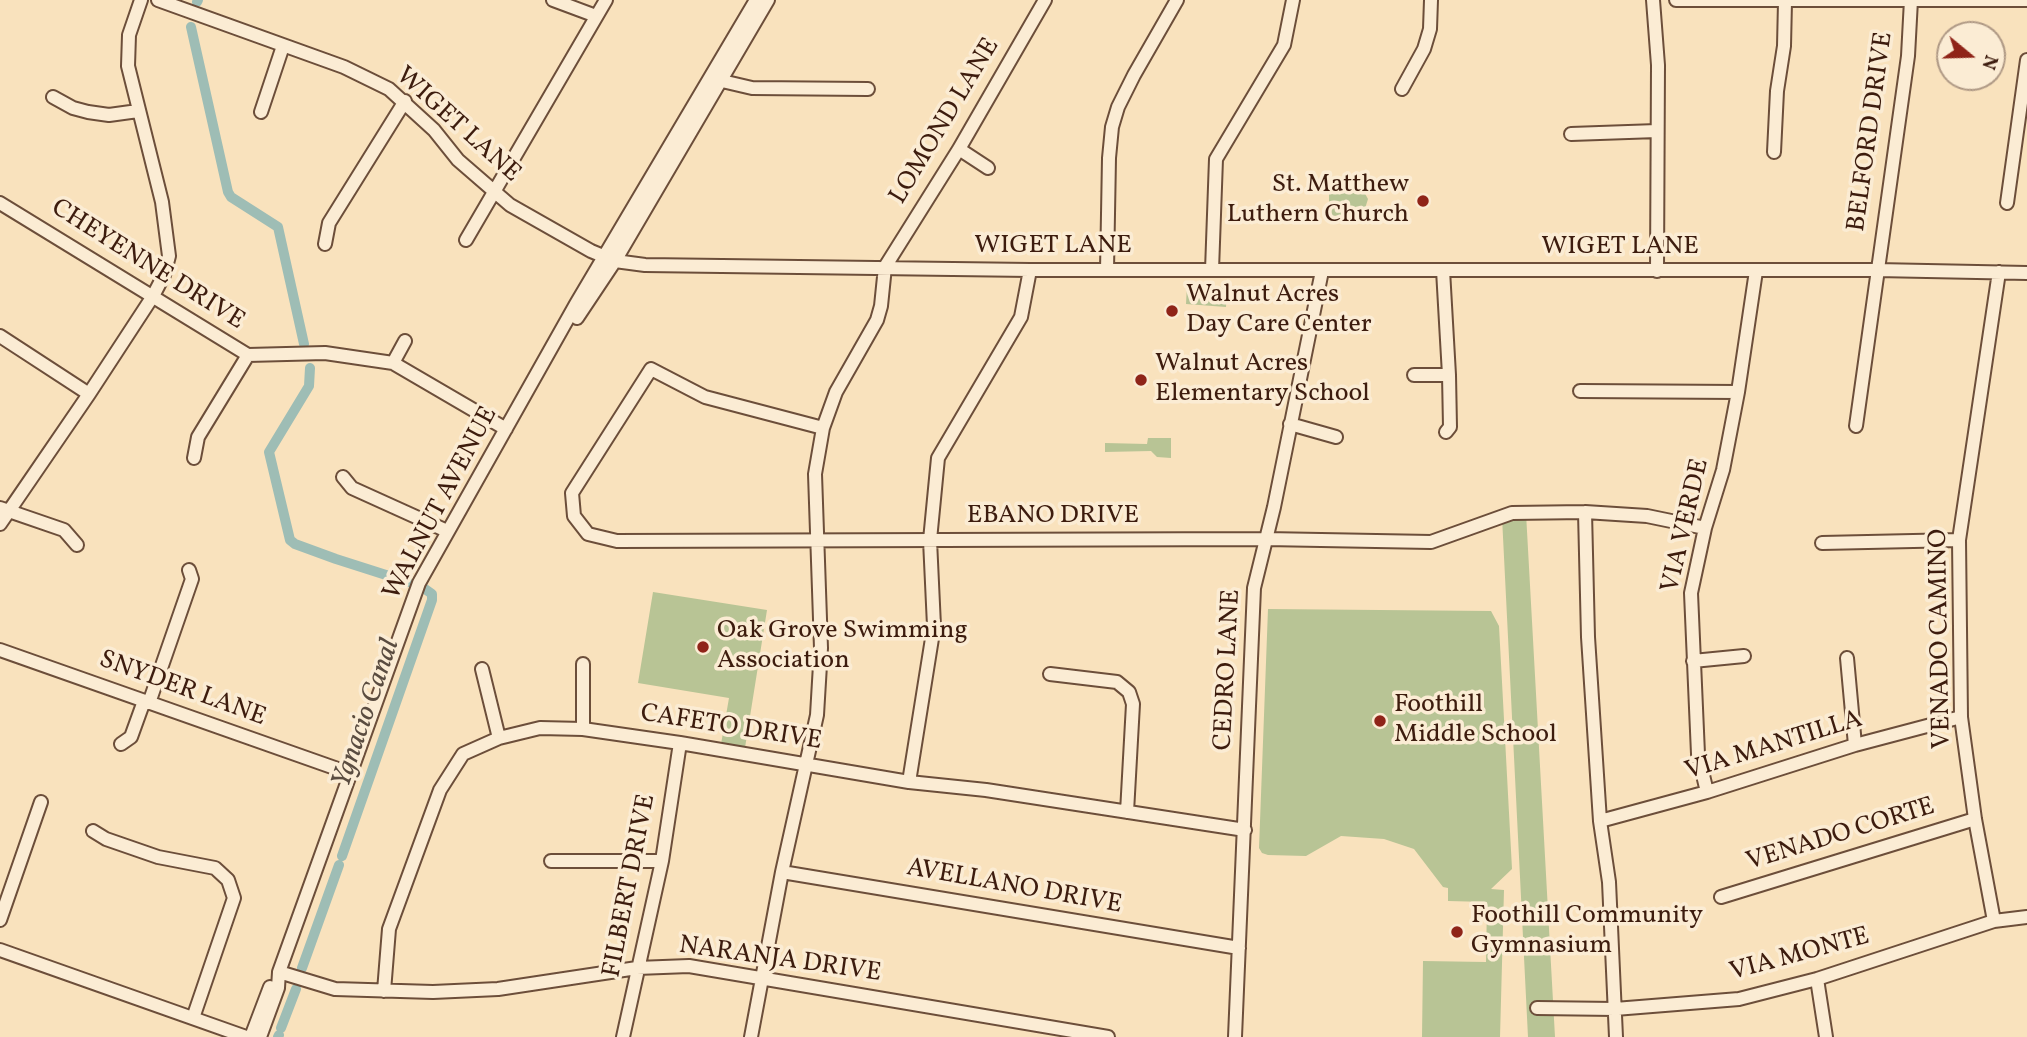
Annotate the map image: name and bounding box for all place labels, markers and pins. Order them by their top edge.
place label: St. Matthew Luthern Church [1227,170,1409,232]
marker: St. Matthew Luthern Church [1415,193,1431,209]
place label: Walnut Acres Day Care Center [1186,280,1372,342]
marker: Walnut Acres Day Care Center [1164,303,1180,319]
place label: Walnut Acres Elementary School [1155,349,1370,410]
marker: Walnut Acres Elementary School [1133,372,1149,388]
place label: Oak Grove Swimming Association [717,616,968,678]
marker: Oak Grove Swimming Association [695,639,711,655]
place label: Foothill Middle School [1394,690,1557,752]
marker: Foothill Middle School [1372,713,1388,729]
place label: Foothill Community Gymnasium [1471,901,1703,962]
marker: Foothill Community Gymnasium [1449,924,1465,940]

